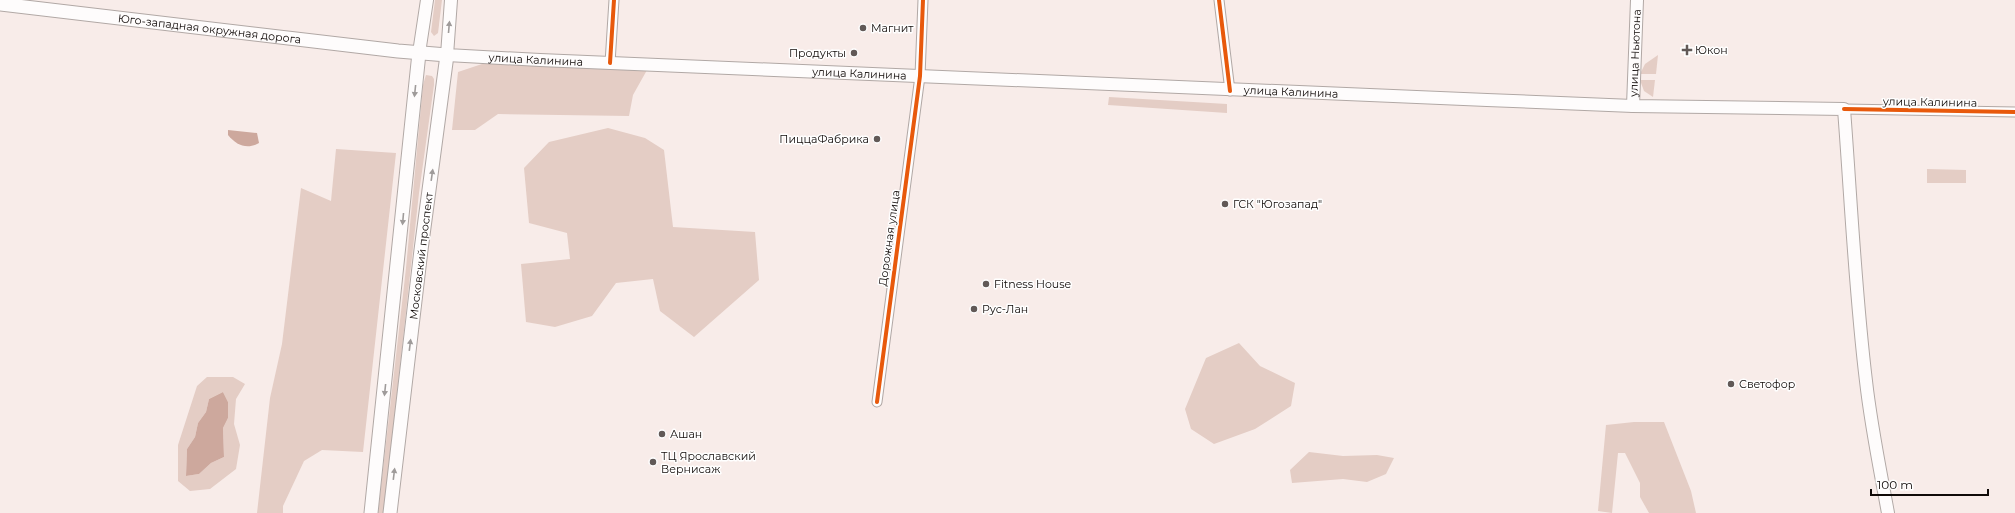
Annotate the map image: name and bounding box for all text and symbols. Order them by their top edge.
street label: улица Ньютона [1626,9,1644,98]
street label: Юго-западная окружная дорога [117,11,302,47]
one-way arrow [446,21,453,33]
place label: Магнит [871,21,914,35]
marker: Магнит [858,23,868,33]
place label: Юкон [1695,43,1728,57]
marker: Юкон [1682,45,1692,55]
place label: Продукты [789,46,846,60]
marker: Продукты [849,48,859,58]
street label: улица Калинина [487,50,583,69]
street label: улица Калинина [811,64,907,82]
street label: улица Калинина [1242,83,1339,101]
one-way arrow [412,85,418,98]
street label: улица Калинина [1882,94,1977,110]
place label: ПиццаФабрика [779,132,869,146]
marker: ПиццаФабрика [872,134,882,144]
one-way arrow [429,168,435,181]
street label: Дорожная улица [875,189,903,287]
street label: Московский проспект [406,191,436,320]
place label: ГСК "Югозапад" [1233,197,1322,211]
marker: ГСК "Югозапад" [1220,199,1230,209]
one-way arrow [399,213,406,225]
place label: Fitness House [994,277,1072,291]
marker: Fitness House [981,279,991,289]
place label: Рус-Лан [982,302,1028,316]
marker: Рус-Лан [969,304,979,314]
one-way arrow [407,339,413,351]
place label: Светофор [1739,377,1795,391]
marker: Светофор [1726,379,1736,389]
one-way arrow [381,384,388,396]
place label: Ашан [670,427,702,441]
marker: Ашан [657,429,667,439]
place label: ТЦ Ярославский Вернисаж [661,449,756,476]
marker: ТЦ Ярославский Вернисаж [648,457,658,467]
one-way arrow [391,468,397,480]
scale bar [1871,471,1988,497]
text: 100 m [1877,477,1913,492]

